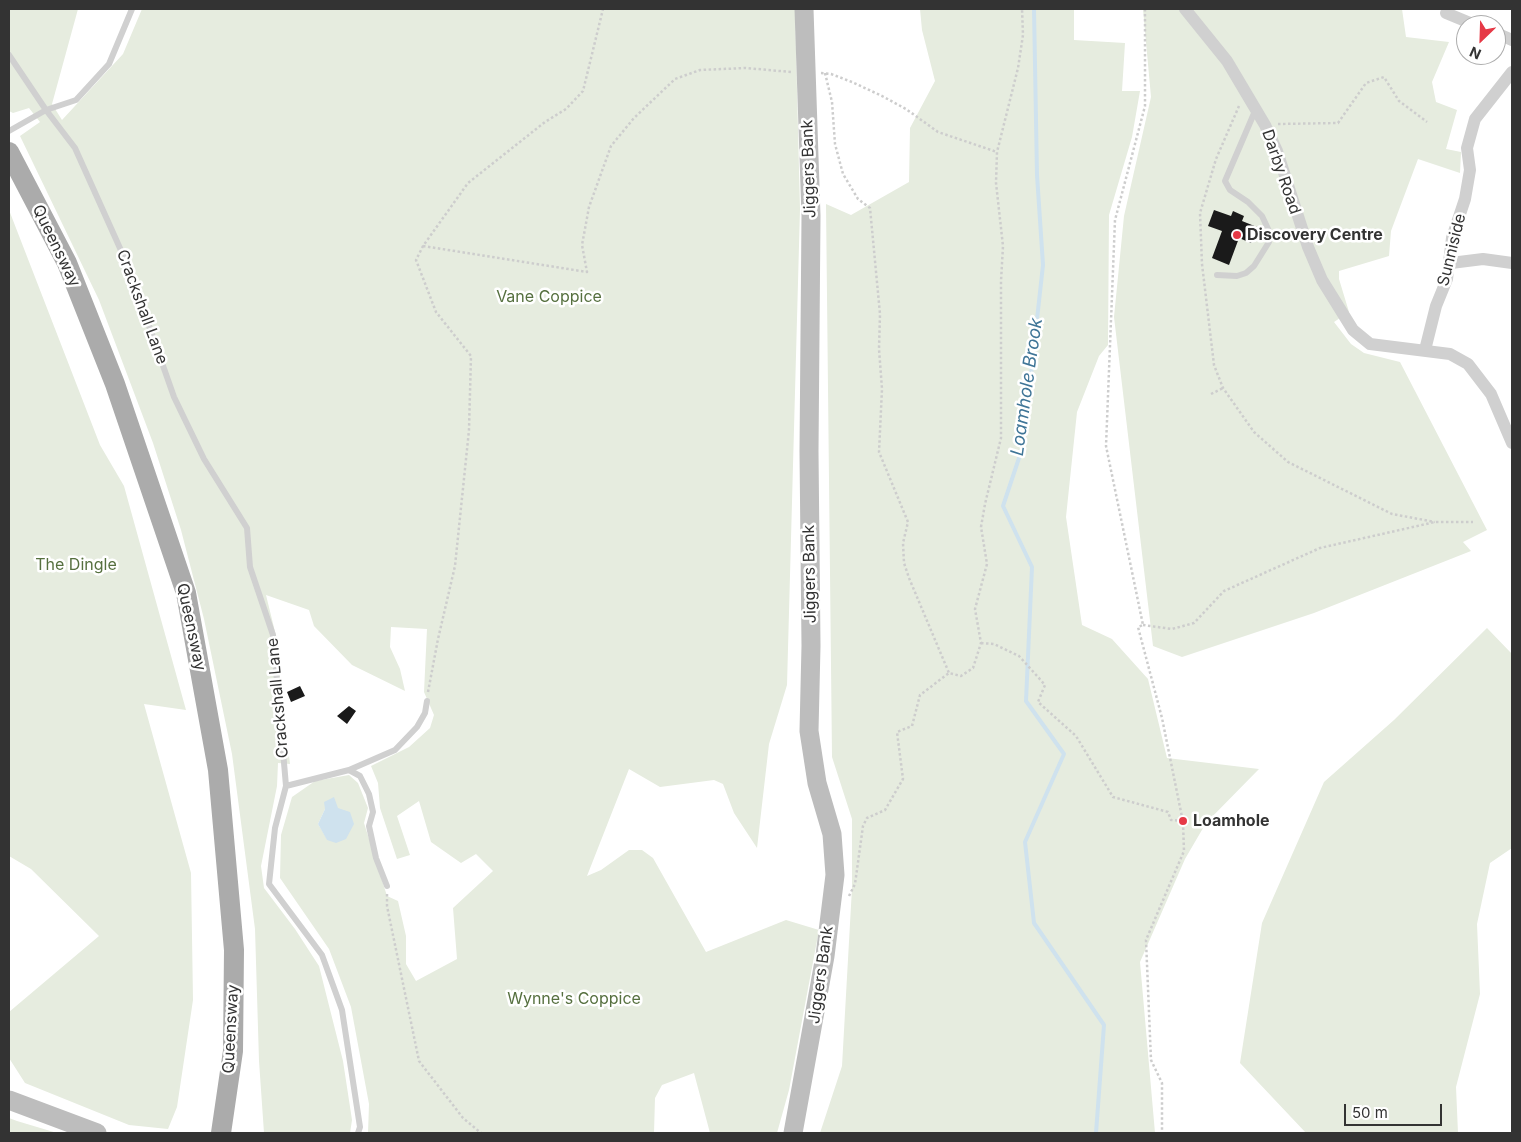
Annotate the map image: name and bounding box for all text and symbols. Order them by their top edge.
north arrow [1456,15,1506,65]
text: N [1467,43,1483,63]
street label: Jiggers Bank [798,119,820,219]
street label: Darby Road [1258,127,1304,217]
street label: Queensway [28,202,84,290]
street label: Sunniside [1434,212,1470,288]
place label: Discovery Centre [1247,225,1383,245]
marker: Discovery Centre [1231,229,1243,241]
street label: Crackshall Lane [112,247,172,367]
park label: Vane Coppice [496,287,602,307]
water label: Loamhole Brook [1007,317,1047,457]
street label: Jiggers Bank [800,525,820,623]
park label: The Dingle [35,555,117,575]
street label: Queensway [172,581,210,673]
street label: Crackshall Lane [263,637,293,759]
place label: Loamhole [1193,811,1270,831]
marker: Loamhole [1177,815,1189,827]
street label: Jiggers Bank [805,925,837,1025]
street label: Queensway [219,984,243,1074]
park label: Wynne's Coppice [507,989,641,1009]
scale bar [1346,1094,1444,1126]
text: 50 m [1352,1103,1388,1122]

